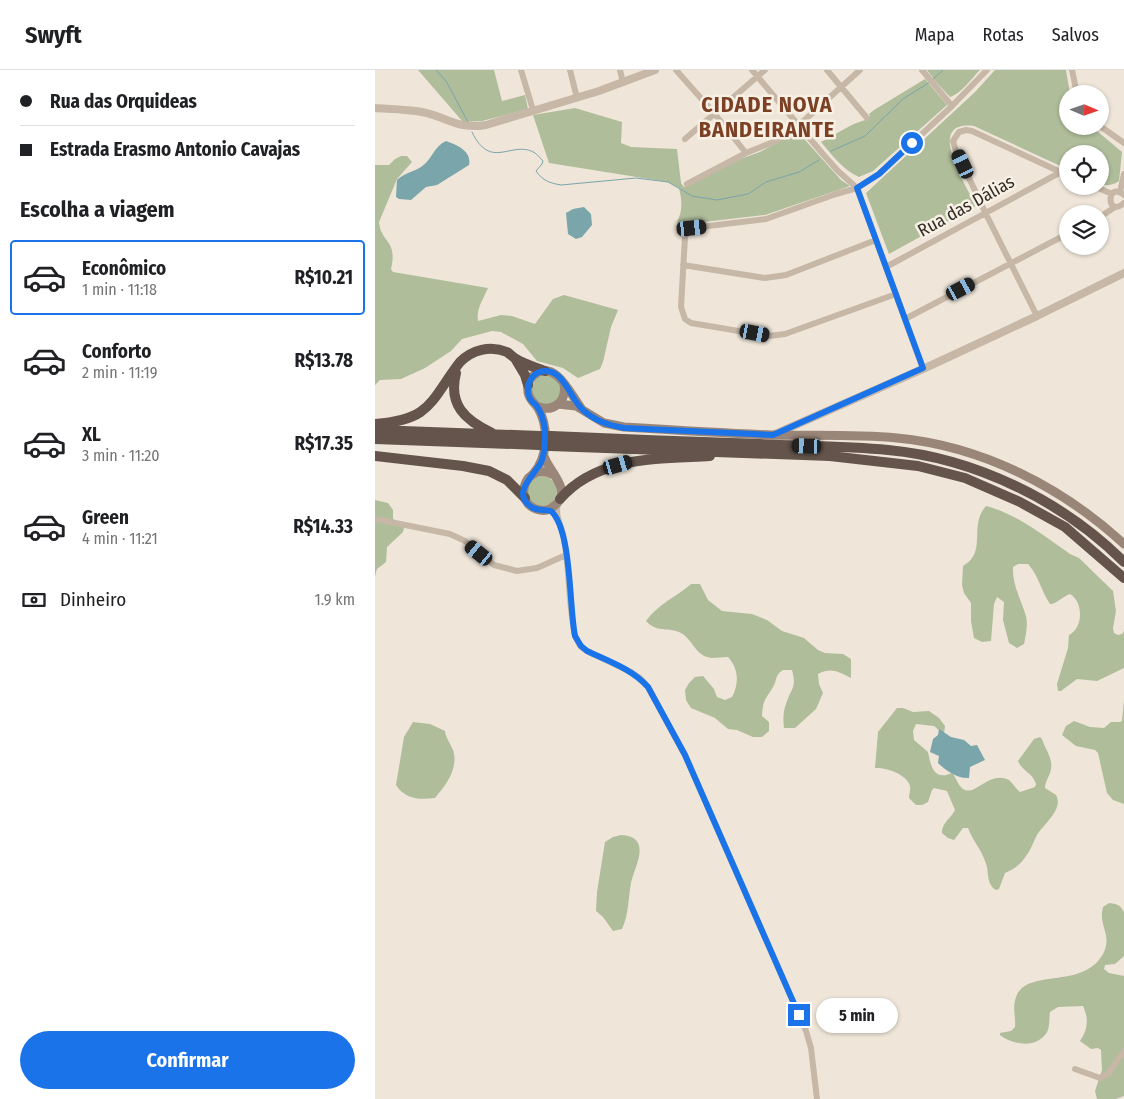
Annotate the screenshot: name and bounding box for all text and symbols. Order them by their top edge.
text: Swyft [25,21,82,49]
text: Mapa [915,24,955,46]
text: Rotas [983,24,1024,46]
text: Salvos [1052,24,1099,46]
north arrow [1059,85,1109,135]
map controls [1059,85,1109,255]
text: Rua das Orquideas [50,90,197,113]
district label: CIDADE NOVA BANDEIRANTE [699,91,835,143]
route start [901,132,923,154]
text: Estrada Erasmo Antonio Cavajas [50,138,300,161]
button: locate [1059,145,1109,195]
car [949,147,976,181]
street label: Rua das Dálias [914,170,1018,242]
text: Escolha a viagem [20,196,175,223]
button: layers [1059,205,1109,255]
car [676,219,707,237]
icon: car [22,255,67,300]
text: Econômico [82,257,166,280]
text: R$10.21 [294,266,353,289]
car [944,275,977,303]
text: 1 min · 11:18 [82,280,157,299]
car [738,323,771,343]
icon: car [22,338,67,383]
text: Conforto [82,340,151,363]
text: R$13.78 [294,349,353,372]
text: 2 min · 11:19 [82,363,158,382]
icon: car [22,421,67,466]
text: XL [82,423,101,446]
text: R$17.35 [295,432,353,455]
car [791,438,822,454]
text: 3 min · 11:20 [82,446,160,465]
car [601,454,634,476]
icon: car [22,504,67,549]
text: Green [82,506,129,529]
text: R$14.33 [293,515,353,538]
text: 4 min · 11:21 [82,529,158,548]
car [462,538,495,568]
icon: cash [20,586,48,614]
text: Dinheiro [60,588,126,611]
text: 1.9 km [314,590,355,609]
callout: 5 min [817,998,899,1032]
route end [788,1004,810,1026]
text: 5 min [839,1006,875,1025]
button: Confirmar [20,1031,355,1089]

